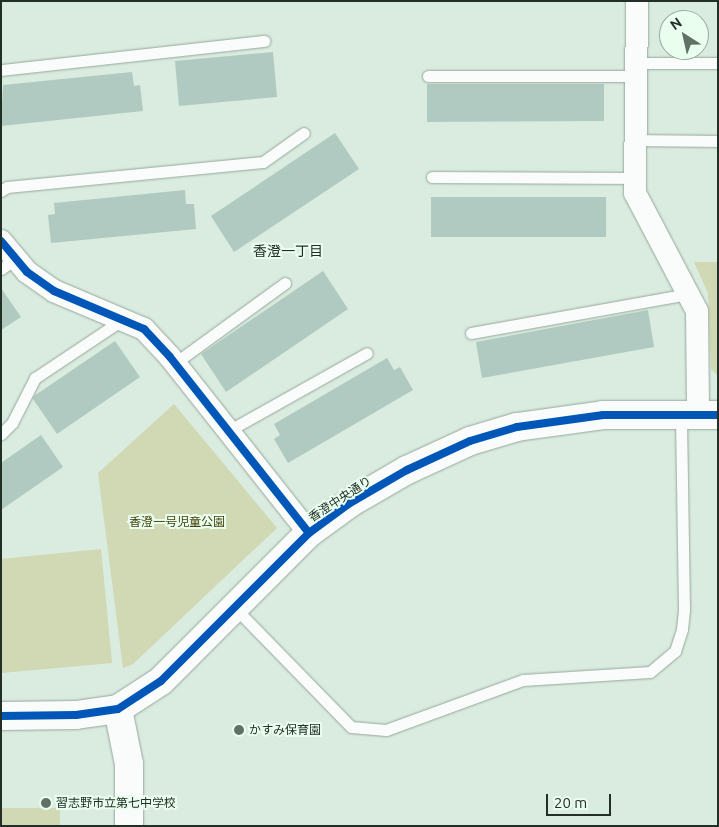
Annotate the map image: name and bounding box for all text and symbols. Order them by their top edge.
north arrow [659,10,709,60]
text: N [667,14,685,33]
district label: 香澄一丁目 [253,243,323,259]
street label: 香澄中央通り [306,473,374,525]
park label: 香澄一号児童公園 [129,515,225,529]
place label: かすみ保育園 [249,723,321,737]
marker: かすみ保育園 [233,724,245,736]
scale bar [549,784,614,816]
text: 20 m [554,794,587,811]
place label: 習志野市立第七中学校 [56,796,176,810]
marker: 習志野市立第七中学校 [40,797,52,809]

